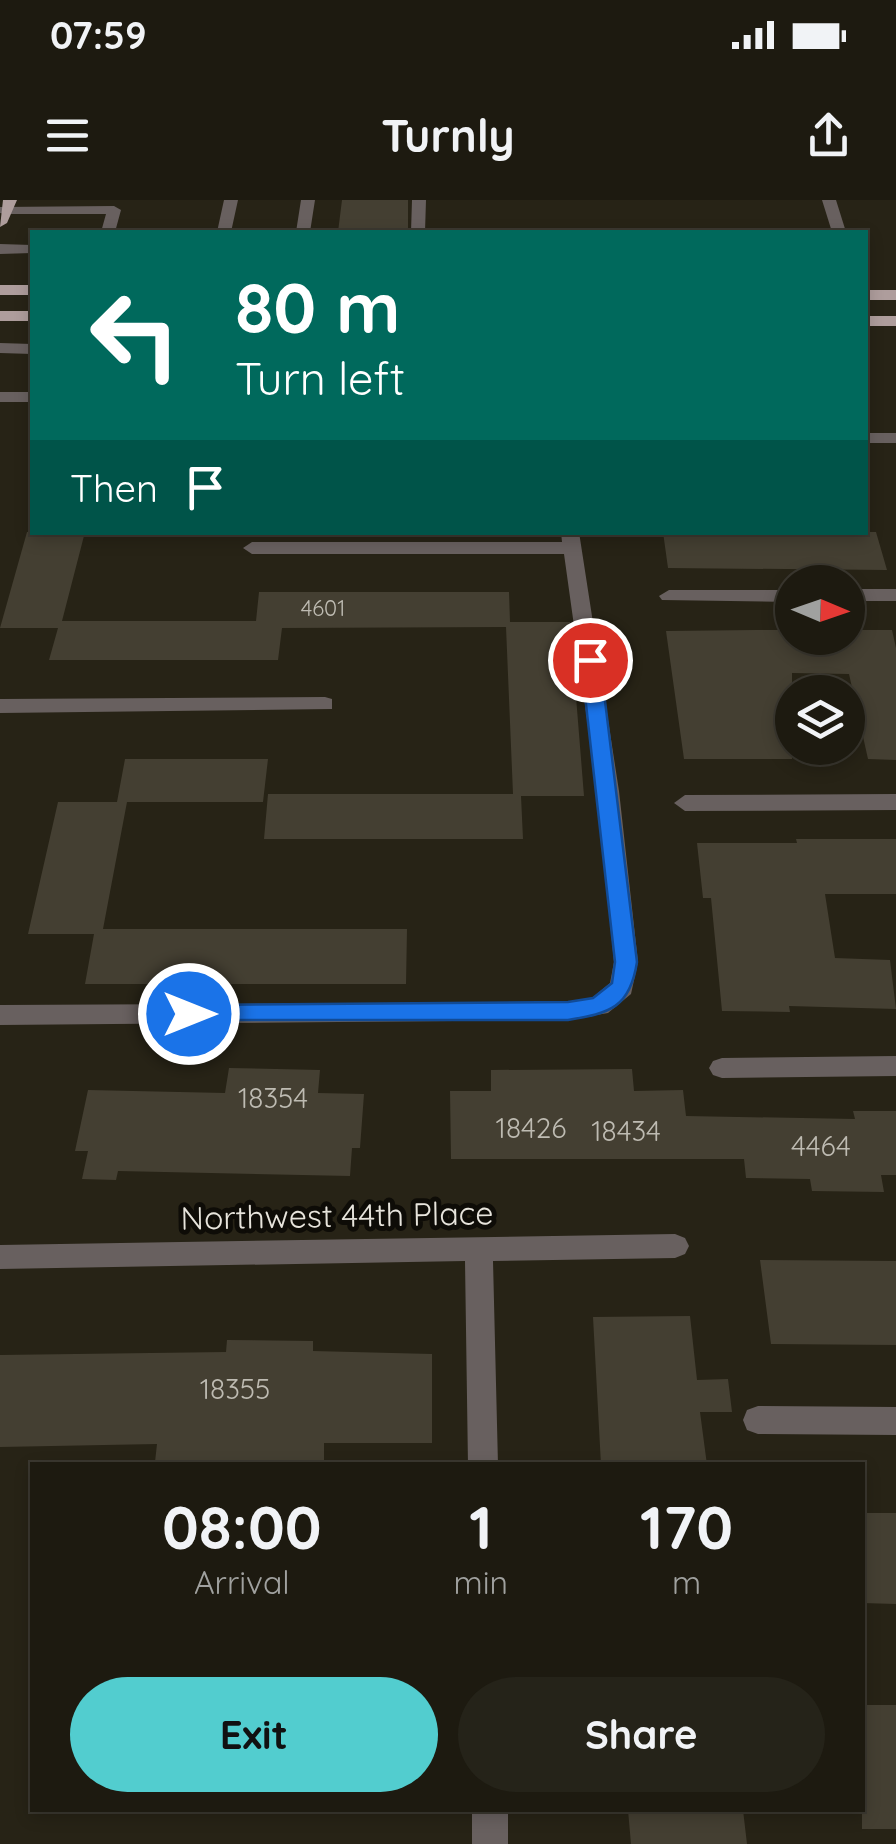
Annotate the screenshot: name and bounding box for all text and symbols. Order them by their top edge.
text: 07:59 [50,11,147,59]
text: Turnly [381,107,515,163]
icon: menu [40,108,95,163]
icon: share [801,108,856,163]
text: 80 m [235,263,400,351]
icon: left [70,270,200,400]
text: Turn left [235,350,405,406]
icon: arrive [178,460,233,515]
text: Then [70,464,158,512]
north arrow [775,565,865,655]
map controls [775,565,865,765]
house number: 4601 [301,594,345,622]
pin [548,618,633,703]
icon: arrive [563,633,618,688]
button: layers [775,675,865,765]
position arrow [137,962,241,1066]
house number: 18354 [238,1080,308,1115]
house number: 18426 [496,1110,566,1145]
house number: 18434 [591,1113,661,1148]
house number: 4464 [791,1128,851,1163]
street label: Northwest 44th Place [180,1192,494,1238]
house number: 18355 [200,1371,270,1406]
text: 08:00 [162,1489,322,1564]
text: 1 [469,1489,493,1564]
text: 170 [640,1489,733,1564]
text: Arrival [194,1562,290,1602]
text: min [454,1562,508,1602]
text: m [672,1562,701,1602]
button: Exit [70,1677,438,1792]
button: Share [458,1677,825,1792]

